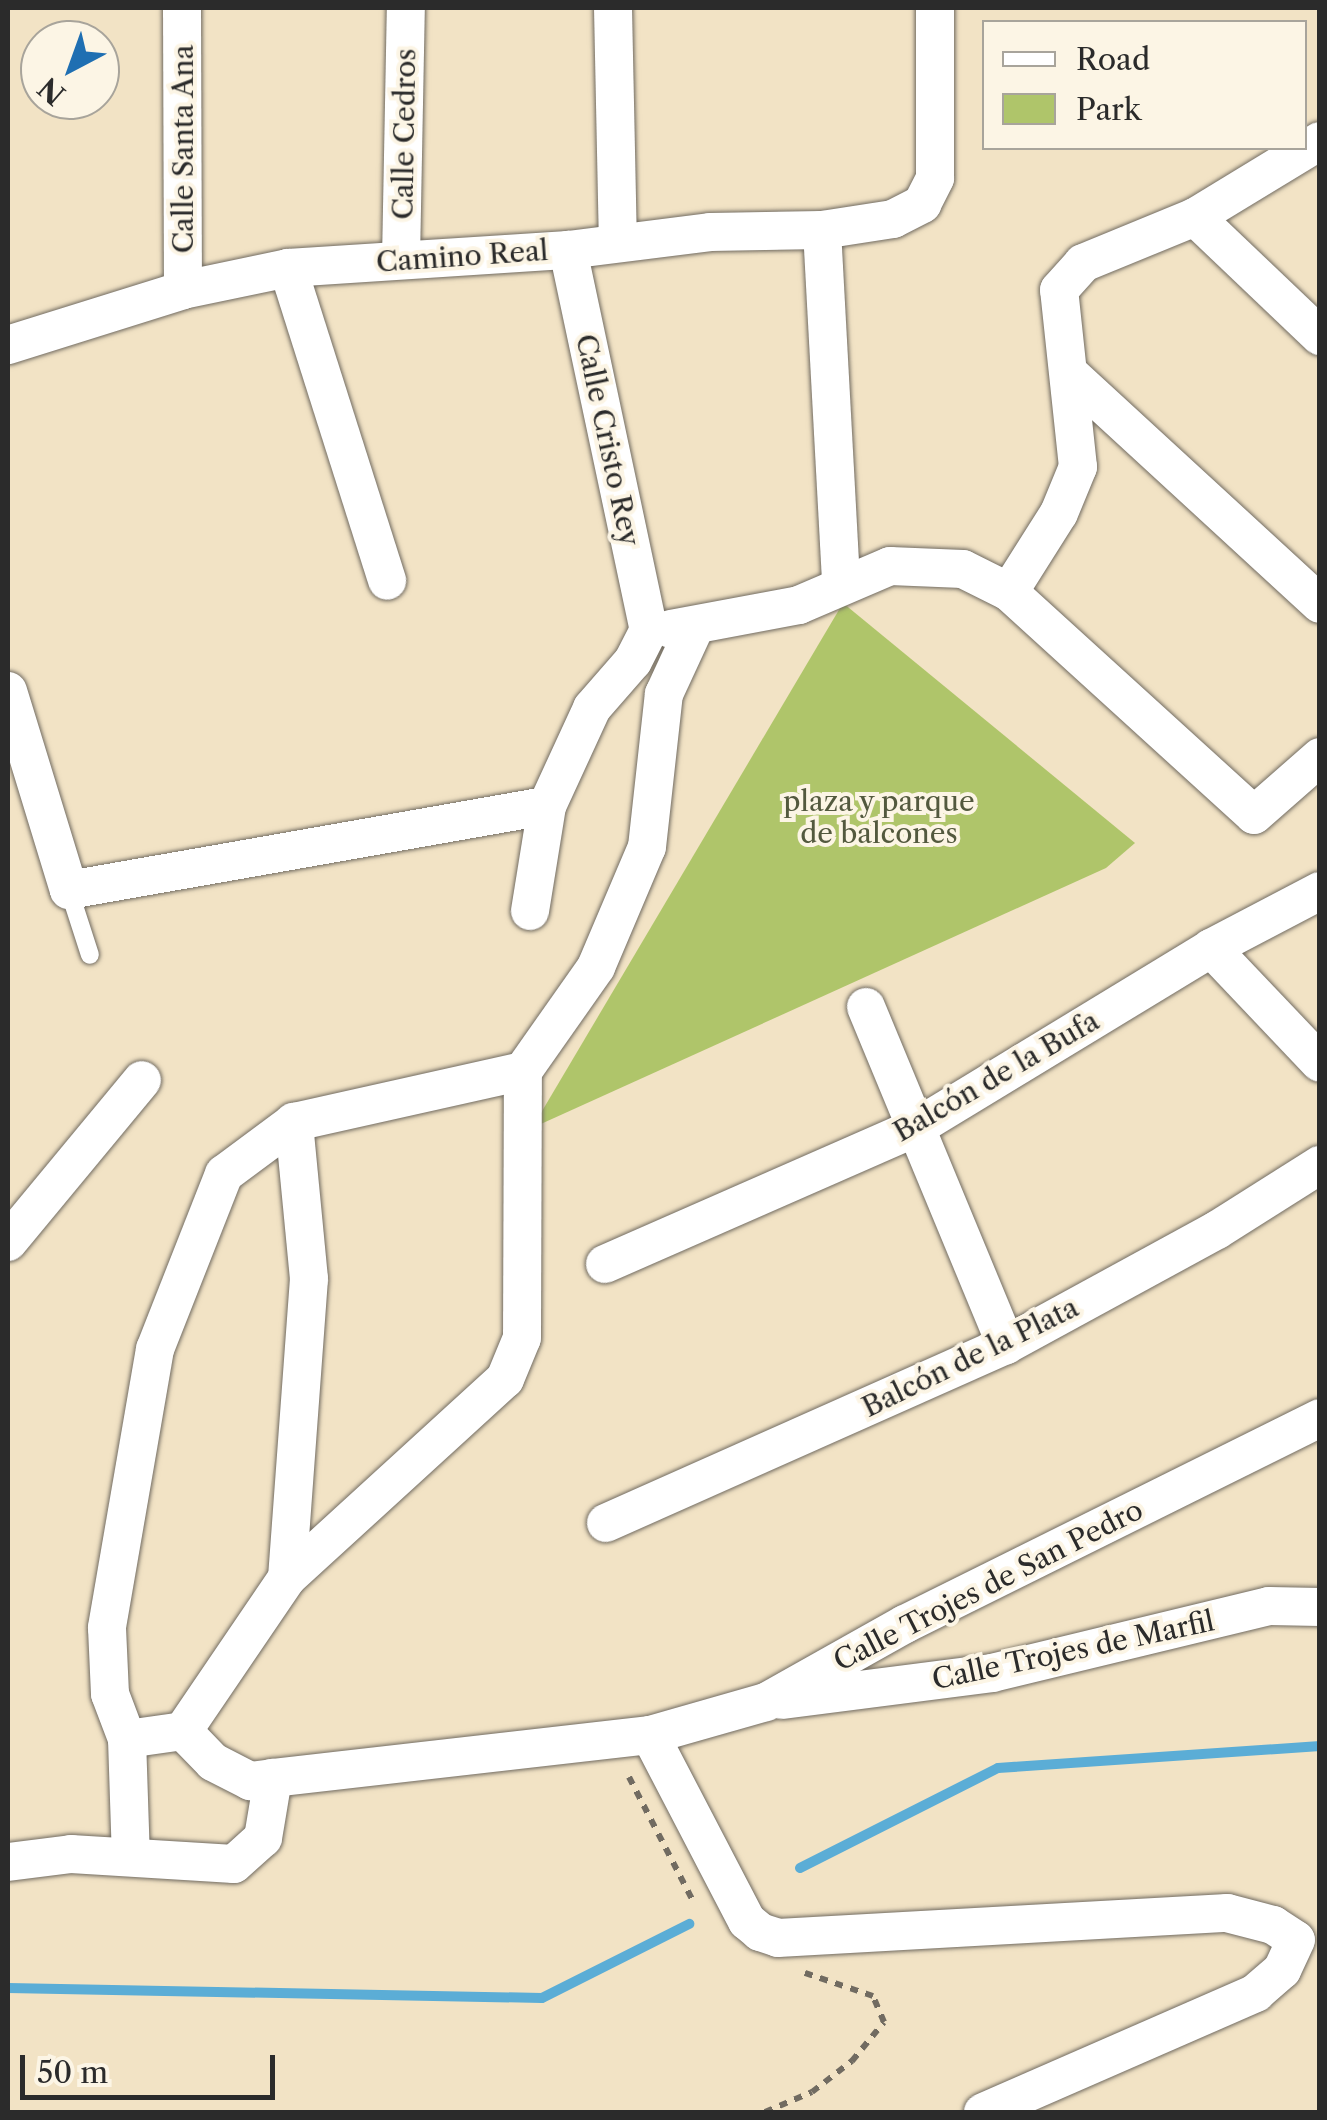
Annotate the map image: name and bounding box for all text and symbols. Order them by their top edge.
north arrow [20,20,120,120]
legend [982,20,1307,150]
text: Road [1076,41,1150,78]
street label: Calle Santa Ana [166,44,200,254]
street label: Calle Cedros [386,48,422,220]
text: N [31,70,72,112]
text: Park [1076,91,1141,128]
street label: Camino Real [375,233,549,279]
street label: Calle Cristo Rey [569,331,647,549]
park label: plaza y parque de balcones [782,784,976,850]
street label: Balcón de la Bufa [887,1003,1105,1149]
street label: Balcón de la Plata [856,1290,1084,1424]
street label: Calle Trojes de San Pedro [828,1492,1148,1678]
street label: Calle Trojes de Marfil [929,1604,1217,1696]
scale bar [25,2035,280,2097]
text: 50 m [37,2054,108,2091]

